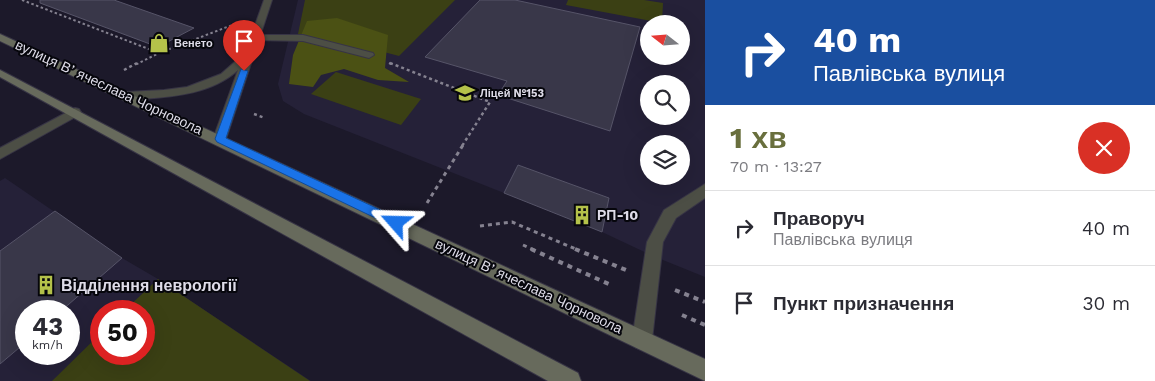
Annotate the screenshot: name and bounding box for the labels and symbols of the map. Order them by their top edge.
north arrow [640,15,690,65]
pin [223,20,265,71]
shop icon: Венето [148,32,170,54]
street label: вулиця Вʼячеслава Чорновола [13,37,205,138]
place label: Венето [174,37,213,50]
school or university icon: Ліцей №153 [454,82,476,104]
place label: Ліцей №153 [480,87,545,100]
position arrow [369,196,421,248]
building icon: РП-10 [571,204,593,226]
place label: РП-10 [597,207,638,223]
street label: вулиця Вʼячеслава Чорновола [433,236,625,337]
building icon: Відділення неврології [35,274,57,296]
place label: Відділення неврології [61,276,237,295]
speed limit sign: 50 [90,300,155,365]

